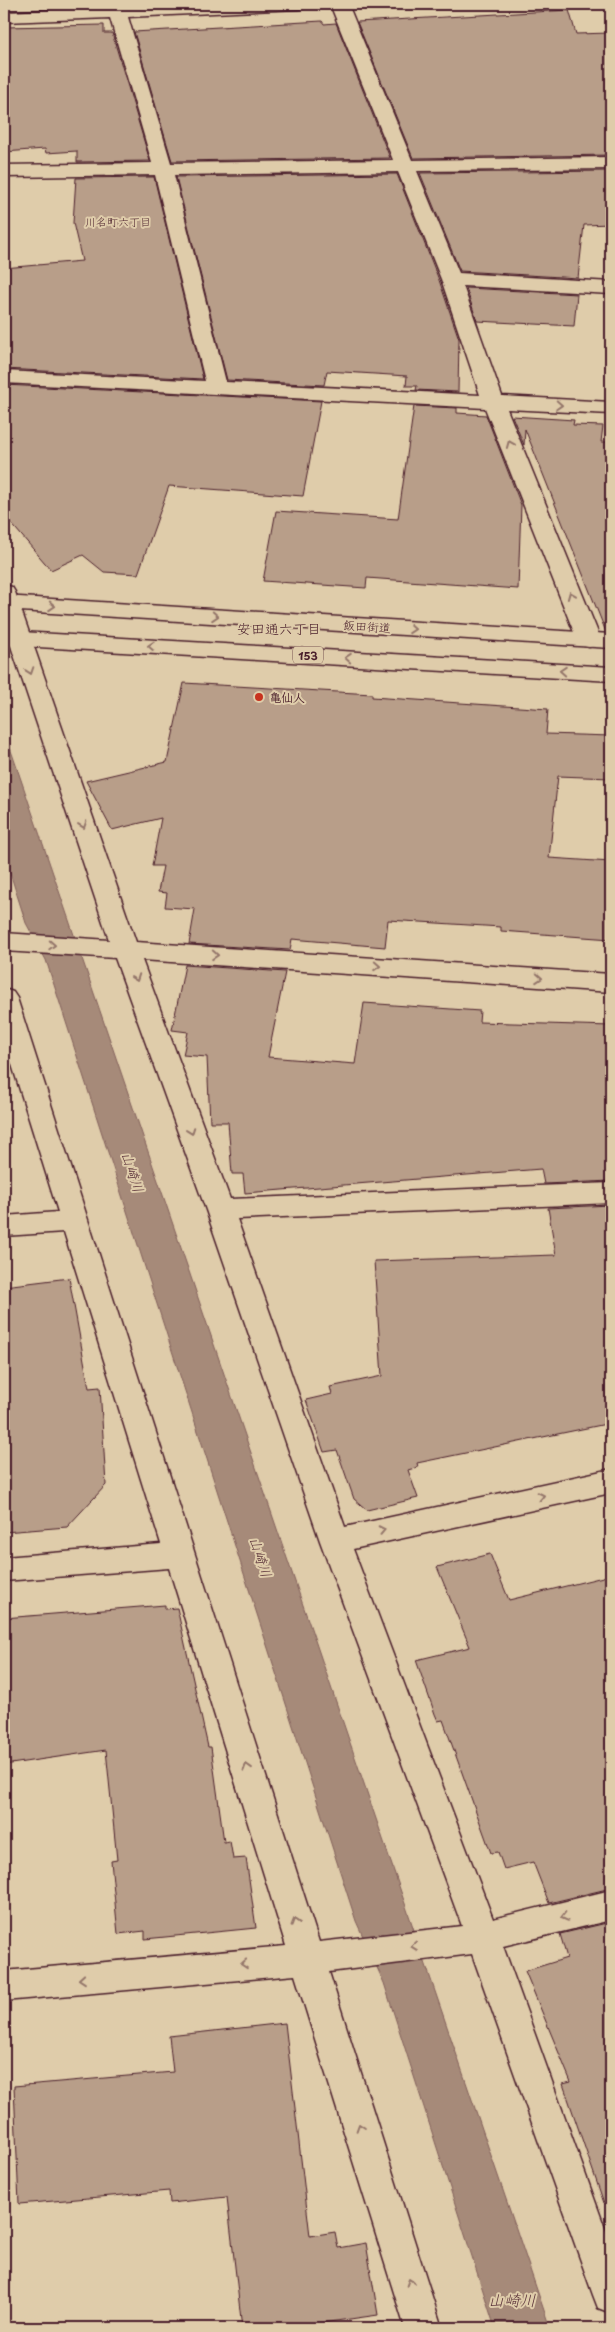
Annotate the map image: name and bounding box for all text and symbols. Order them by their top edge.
district label: 川名町六丁目 [85,213,151,230]
one-way arrow [555,399,563,410]
one-way arrow [506,440,517,449]
one-way arrow [567,591,577,600]
one-way arrow [49,600,57,611]
one-way arrow [211,611,219,622]
street label: 飯田街道 [342,615,392,637]
district label: 安田通六丁目 [237,618,321,639]
one-way arrow [408,623,416,634]
one-way arrow [147,640,155,651]
road number: 153 [293,646,323,664]
one-way arrow [344,652,352,663]
one-way arrow [25,666,35,675]
one-way arrow [558,666,566,677]
place label: 亀仙人 [269,688,305,706]
marker: 亀仙人 [253,691,265,703]
one-way arrow [77,820,87,829]
one-way arrow [49,940,57,950]
one-way arrow [211,949,219,960]
one-way arrow [373,961,381,972]
one-way arrow [535,972,543,983]
one-way arrow [130,974,140,982]
one-way arrow [185,1127,195,1135]
water label: 山崎川 [117,1149,149,1195]
one-way arrow [537,1491,546,1502]
one-way arrow [378,1526,387,1536]
water label: 山崎川 [245,1534,277,1580]
one-way arrow [242,1763,252,1772]
one-way arrow [559,1911,568,1922]
one-way arrow [291,1918,301,1927]
one-way arrow [409,1940,417,1951]
one-way arrow [240,1958,248,1969]
one-way arrow [78,1973,86,1984]
one-way arrow [356,2123,366,2132]
one-way arrow [405,2278,415,2286]
water label: 山崎川 [488,2287,536,2311]

